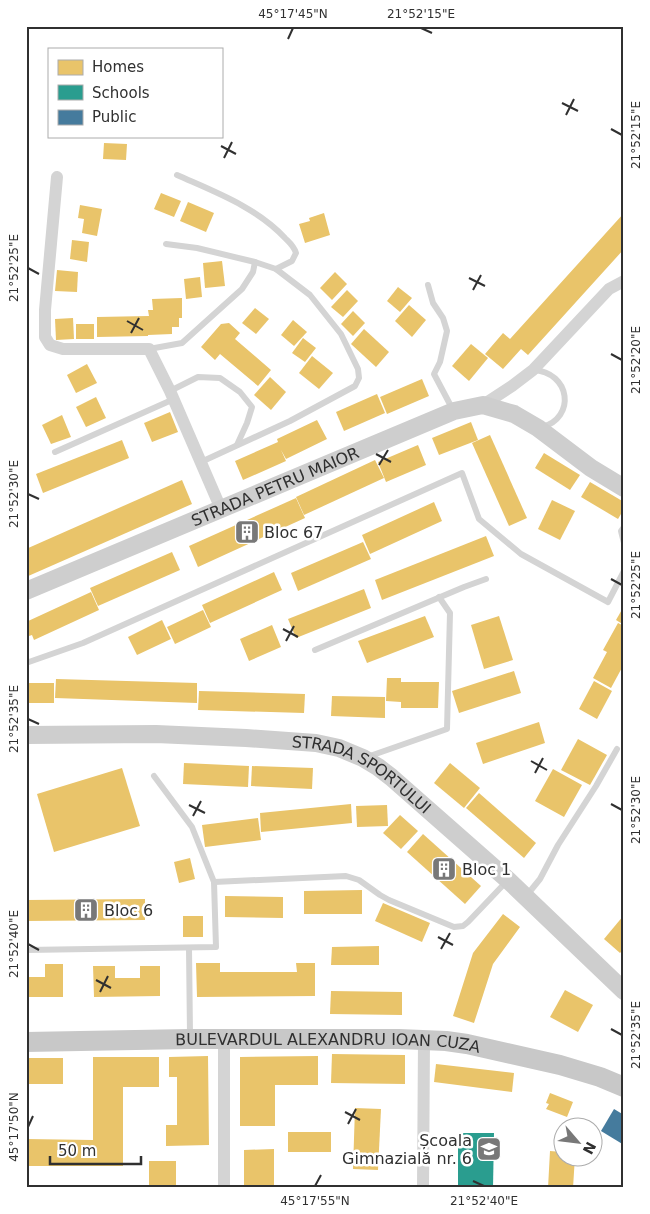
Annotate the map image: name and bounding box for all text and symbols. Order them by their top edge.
text: 45°17'45"N [258,7,328,21]
text: 21°52'15"E [387,7,455,21]
legend [48,48,222,138]
text: Homes [92,58,144,76]
text: Schools [92,84,150,102]
text: 21°52'15"E [629,101,643,169]
text: Public [92,108,136,126]
text: 21°52'25"E [7,234,21,302]
text: 21°52'20"E [629,326,643,394]
street label: STRADA PETRU MAIOR [188,443,362,530]
text: 21°52'30"E [7,460,21,528]
building icon: Bloc 67 [234,519,260,545]
place label: Bloc 67 [264,523,323,542]
text: 21°52'25"E [629,551,643,619]
text: 21°52'35"E [7,685,21,753]
street label: STRADA SPORTULUI [291,732,435,818]
text: 21°52'30"E [629,776,643,844]
building icon: Bloc 1 [431,856,457,882]
place label: Bloc 1 [462,860,511,879]
building icon: Bloc 6 [73,897,99,923]
place label: Bloc 6 [104,901,153,920]
text: 21°52'40"E [7,910,21,978]
text: 21°52'35"E [629,1001,643,1069]
street label: BULEVARDUL ALEXANDRU IOAN CUZA [175,1030,482,1057]
text: 45°17'50"N [7,1092,21,1162]
north arrow [552,1116,602,1166]
place label: Școala Gimnazială nr. 6 [342,1131,472,1168]
scale bar [50,1134,141,1166]
school or university icon: Școala Gimnazială nr. 6 [476,1136,502,1162]
text: N [580,1139,599,1157]
text: 50 m [58,1142,96,1160]
text: 45°17'55"N [280,1194,350,1208]
text: 21°52'40"E [450,1194,518,1208]

